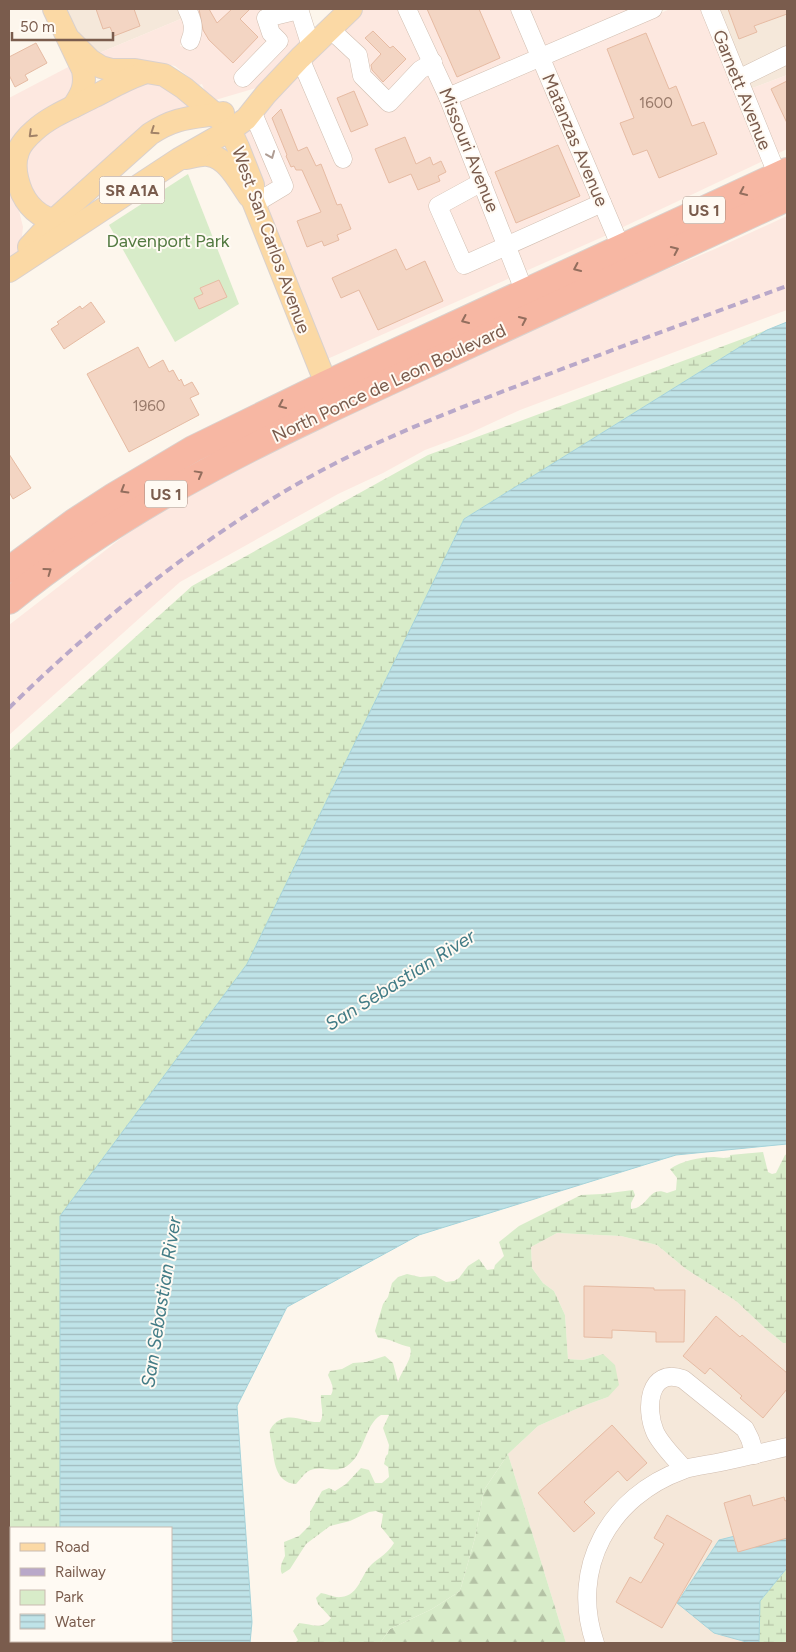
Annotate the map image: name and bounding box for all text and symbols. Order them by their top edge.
scale bar [12,10,114,42]
text: 50 m [20,18,55,36]
street label: Garnett Avenue [708,27,776,153]
street label: Matanzas Avenue [537,70,613,210]
street label: Missouri Avenue [434,85,504,216]
house number: 1600 [639,94,673,112]
one-way arrow [151,125,160,134]
one-way arrow [29,128,38,137]
street label: West San Carlos Avenue [227,144,315,337]
one-way arrow [266,151,276,159]
road number: SR A1A [100,176,164,204]
one-way arrow [739,185,748,196]
road number: US 1 [683,196,725,224]
park label: Davenport Park [106,230,230,252]
one-way arrow [670,246,679,257]
one-way arrow [573,262,582,273]
one-way arrow [461,314,470,325]
one-way arrow [518,316,527,327]
street label: North Ponce de Leon Boulevard [269,319,509,447]
house number: 1960 [133,397,165,415]
one-way arrow [278,399,287,409]
one-way arrow [194,471,203,481]
road number: US 1 [145,480,187,508]
one-way arrow [120,484,129,494]
one-way arrow [42,569,51,577]
water label: San Sebastian River [321,924,480,1035]
water label: San Sebastian River [136,1214,186,1389]
legend [10,1527,172,1642]
text: Road [55,1538,90,1556]
text: Railway [55,1563,106,1581]
text: Park [55,1588,84,1606]
text: Water [55,1613,95,1631]

